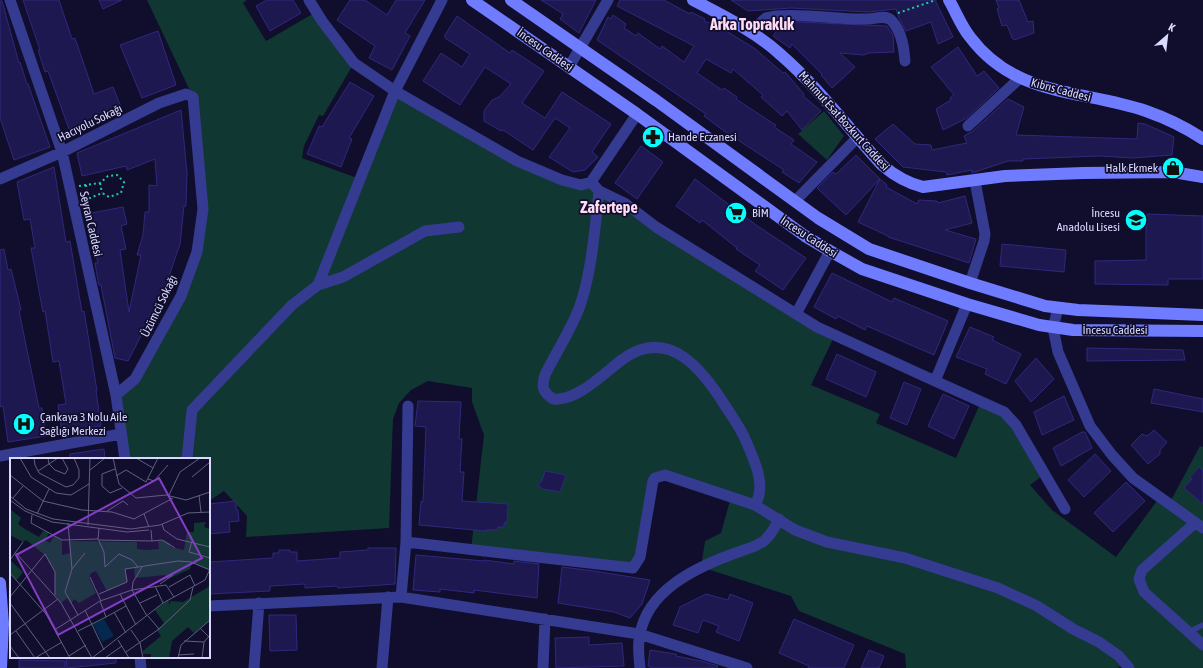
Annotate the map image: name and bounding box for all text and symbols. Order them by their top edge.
district label: Arka Topraklık [709,15,795,33]
north arrow [1147,16,1187,56]
text: K [1166,21,1177,34]
street label: İncesu Caddesi [514,26,576,74]
street label: Mahmut Esat Bozkurt Caddesi [796,68,892,174]
street label: Kıbrıs Caddesi [1030,75,1092,105]
street label: Hacıyolu Sokağı [55,101,125,145]
pharmacy icon: Hande Eczanesi [640,124,666,150]
place label: Hande Eczanesi [668,130,737,144]
shop icon: Halk Ekmek [1160,155,1186,181]
place label: Halk Ekmek [1106,161,1159,175]
street label: Seyran Caddesi [77,190,105,258]
district label: Zafertepe [580,198,638,216]
supermarket icon: BİM [723,200,749,226]
place label: BİM [752,206,769,220]
place label: İncesu Anadolu Lisesi [1057,206,1120,234]
school or university icon: İncesu Anadolu Lisesi [1123,207,1149,233]
street label: İncesu Caddesi [778,213,840,261]
street label: Üzümcü Sokağı [138,273,180,339]
street label: İncesu Caddesi [1082,323,1148,337]
place label: Çankaya 3 Nolu Aile Sağlığı Merkezi [40,410,127,438]
hospital icon: Çankaya 3 Nolu Aile Sağlığı Merkezi [11,411,37,437]
inset map [10,458,210,658]

